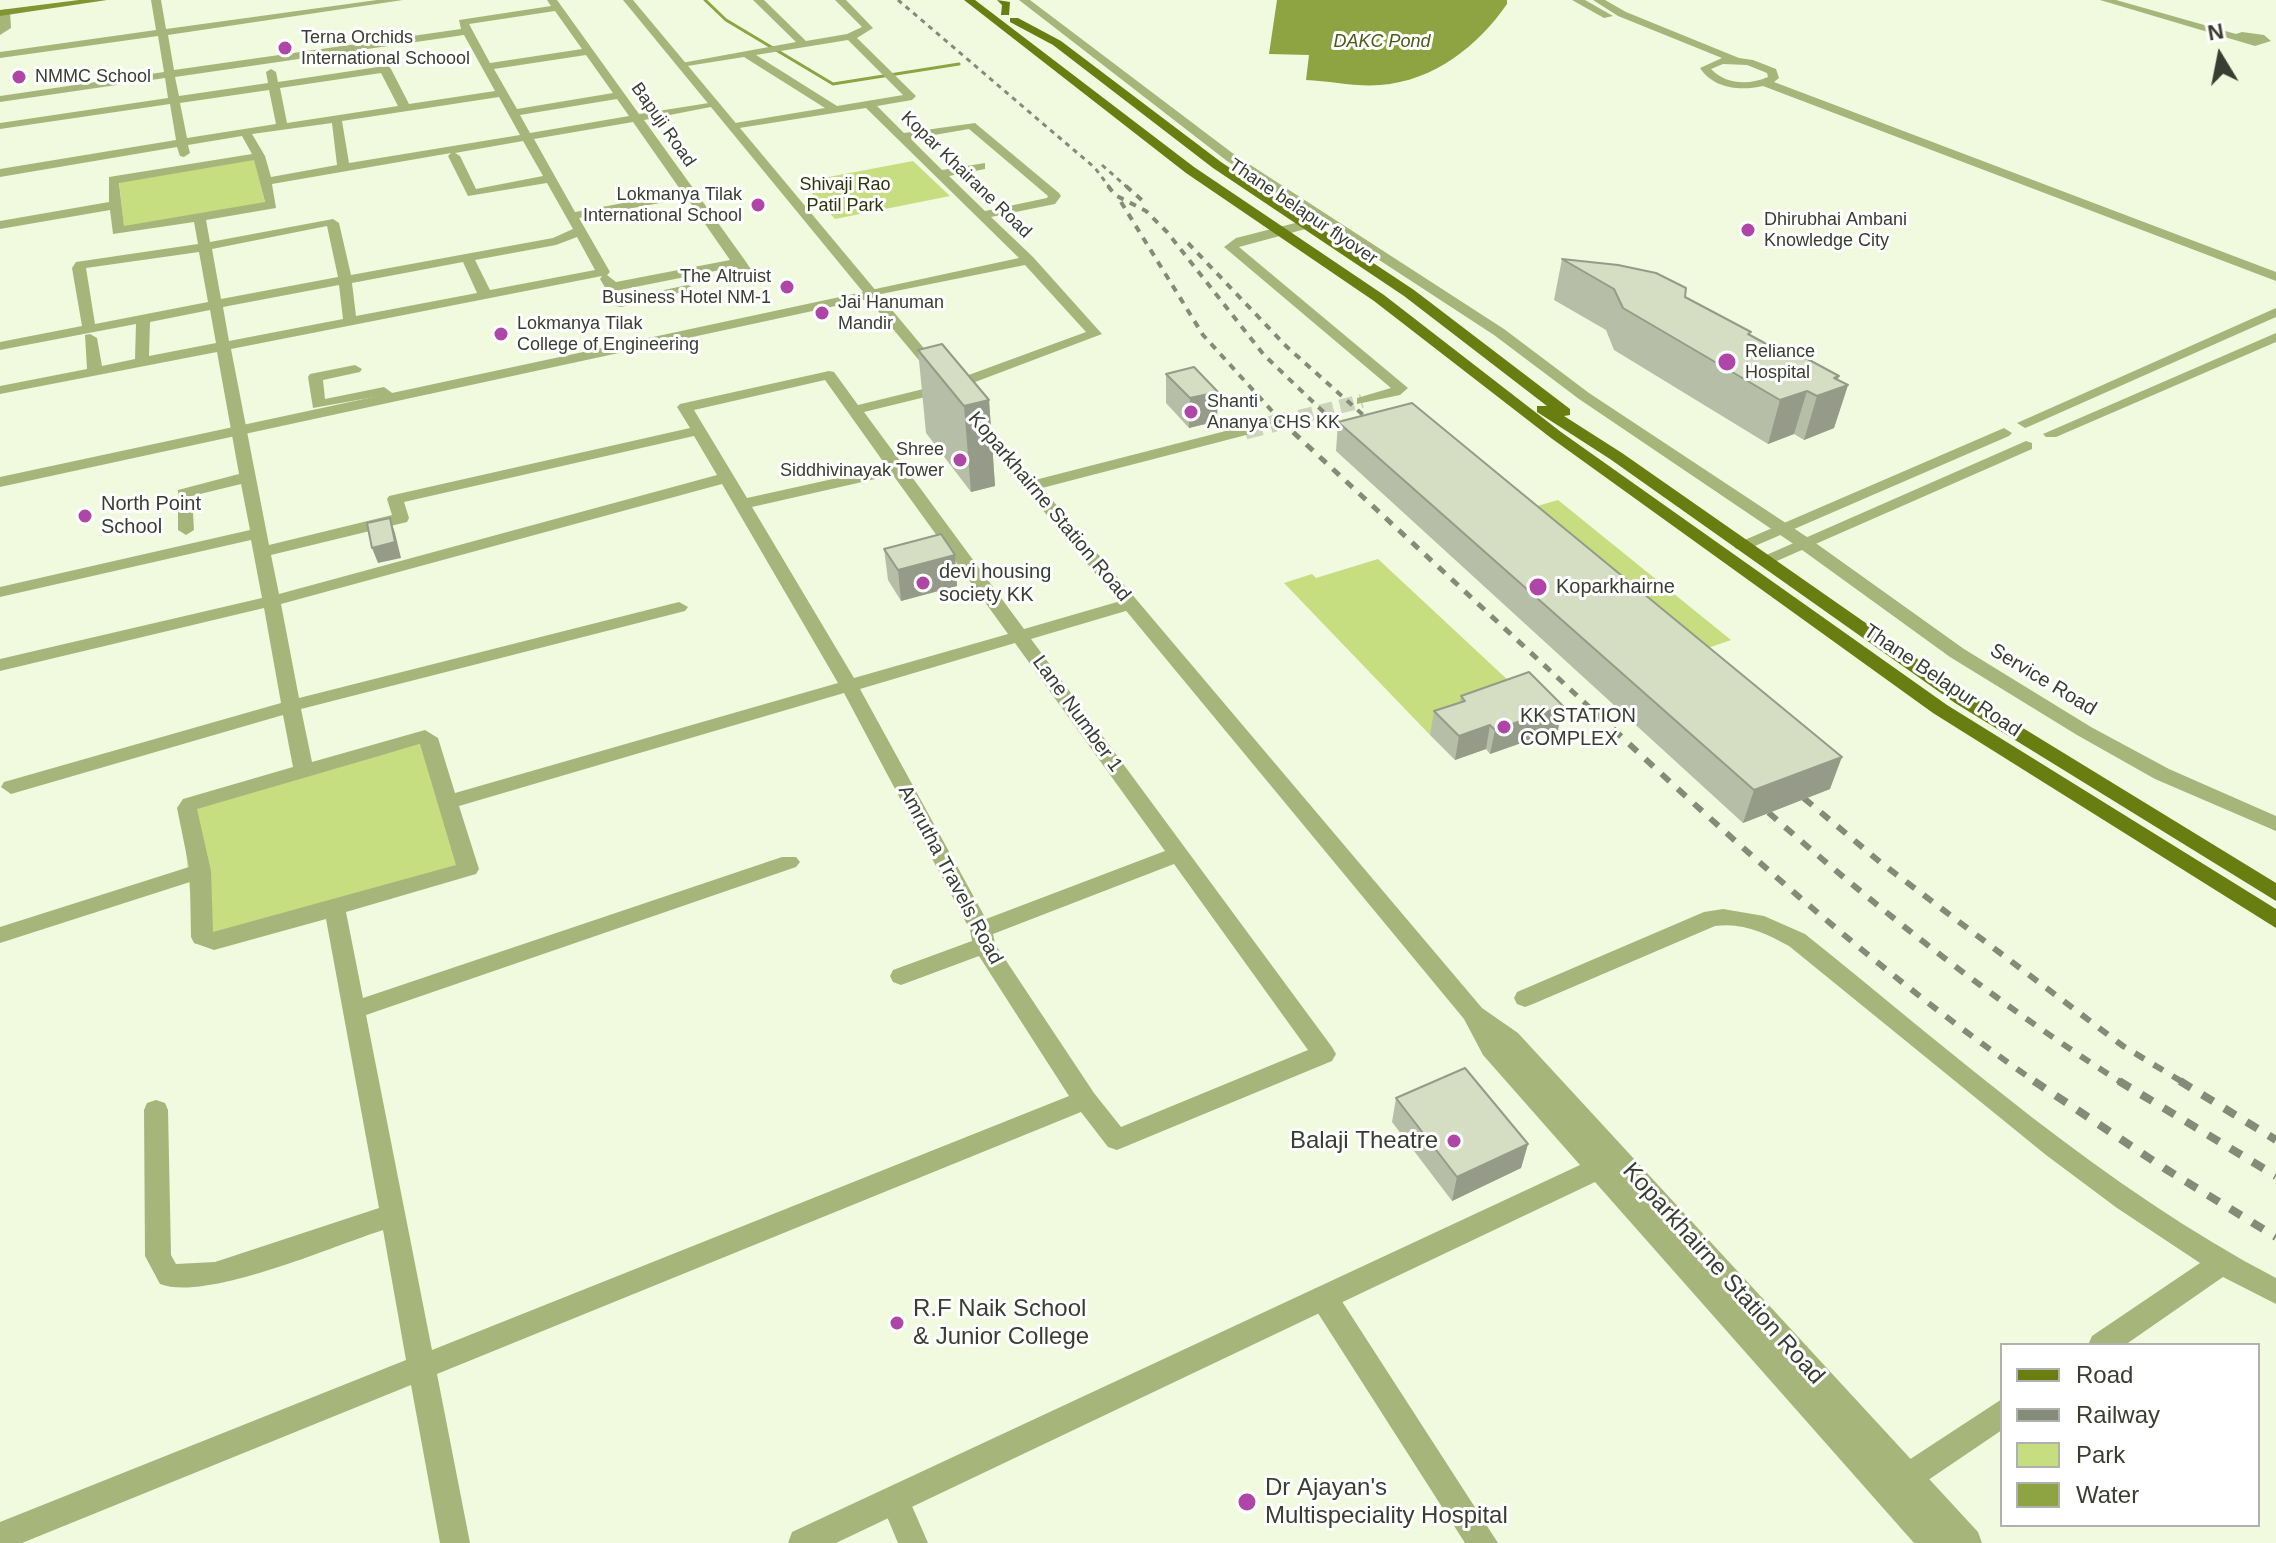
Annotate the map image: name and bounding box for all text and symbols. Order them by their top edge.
north arrow [2180,16,2260,96]
text: N [2206,18,2226,46]
place label: Terna Orchids International Schoool [301,27,470,70]
water label: DAKC Pond [1333,31,1431,53]
marker: Terna Orchids International Schoool [276,39,294,57]
place label: NMMC School [35,66,151,88]
marker: NMMC School [10,68,28,86]
street label: Bapuji Road [626,79,700,171]
street label: Kopar Khairane Road [896,107,1036,243]
street label: Thane belapur flyover [1225,154,1381,270]
park label: Shivaji Rao Patil Park [799,174,891,216]
place label: Lokmanya Tilak International School [583,184,742,226]
marker: Lokmanya Tilak International School [749,196,767,214]
place label: Dhirubhai Ambani Knowledge City [1764,209,1907,252]
marker: Dhirubhai Ambani Knowledge City [1739,221,1757,239]
place label: The Altruist Business Hotel NM-1 [602,266,771,308]
marker: The Altruist Business Hotel NM-1 [778,278,796,296]
place label: Jai Hanuman Mandir [838,292,944,334]
marker: Jai Hanuman Mandir [813,304,831,322]
place label: Lokmanya Tilak College of Engineering [517,313,699,356]
marker: Lokmanya Tilak College of Engineering [492,325,510,343]
place label: Reliance Hospital [1745,341,1815,384]
marker: Reliance Hospital [1716,351,1738,373]
place label: Shanti Ananya CHS KK [1207,391,1340,434]
marker: Shanti Ananya CHS KK [1182,403,1200,421]
street label: Koparkhairne Station Road [963,407,1135,607]
place label: Shree Siddhivinayak Tower [780,439,944,482]
marker: Shree Siddhivinayak Tower [951,451,969,469]
place label: North Point School [101,492,201,539]
marker: North Point School [76,507,94,525]
place label: devi housing society KK [939,560,1051,607]
marker: devi housing society KK [914,574,932,592]
place label: Koparkhairne [1556,575,1675,599]
marker: Koparkhairne [1527,576,1549,598]
street label: Thane Belapur Road [1859,619,2025,743]
street label: Service Road [1985,639,2101,721]
street label: Lane Number 1 [1027,651,1127,777]
place label: KK STATION COMPLEX [1520,704,1636,751]
marker: KK STATION COMPLEX [1495,718,1513,736]
street label: Amrutha Travels Road [893,781,1007,969]
place label: Balaji Theatre [1290,1127,1438,1155]
marker: Balaji Theatre [1445,1132,1463,1150]
street label: Koparkhairne Station Road [1616,1157,1830,1391]
place label: R.F Naik School & Junior College [913,1295,1089,1351]
marker: R.F Naik School & Junior College [888,1314,906,1332]
legend [2000,1343,2260,1527]
text: Road [2076,1361,2133,1388]
text: Railway [2076,1401,2160,1428]
text: Park [2076,1441,2125,1468]
place label: Dr Ajayan's Multispeciality Hospital [1265,1474,1508,1530]
text: Water [2076,1481,2139,1508]
marker: Dr Ajayan's Multispeciality Hospital [1236,1491,1258,1513]

